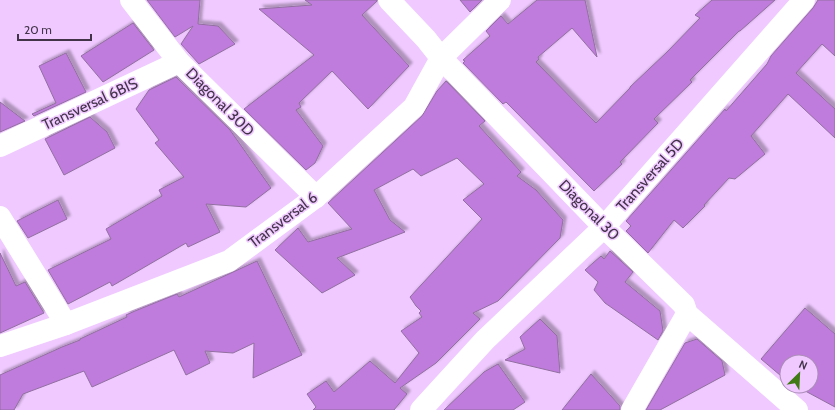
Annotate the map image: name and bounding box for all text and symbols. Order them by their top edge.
scale bar [18,16,91,42]
text: 20 m [24,22,52,37]
street label: Diagonal 30D [182,64,258,140]
street label: Transversal 6BIS [39,74,141,134]
street label: Transversal 5D [612,135,688,215]
street label: Diagonal 30 [555,176,623,244]
street label: Transversal 6 [245,188,321,252]
north arrow [779,354,819,394]
text: N [797,357,809,373]

